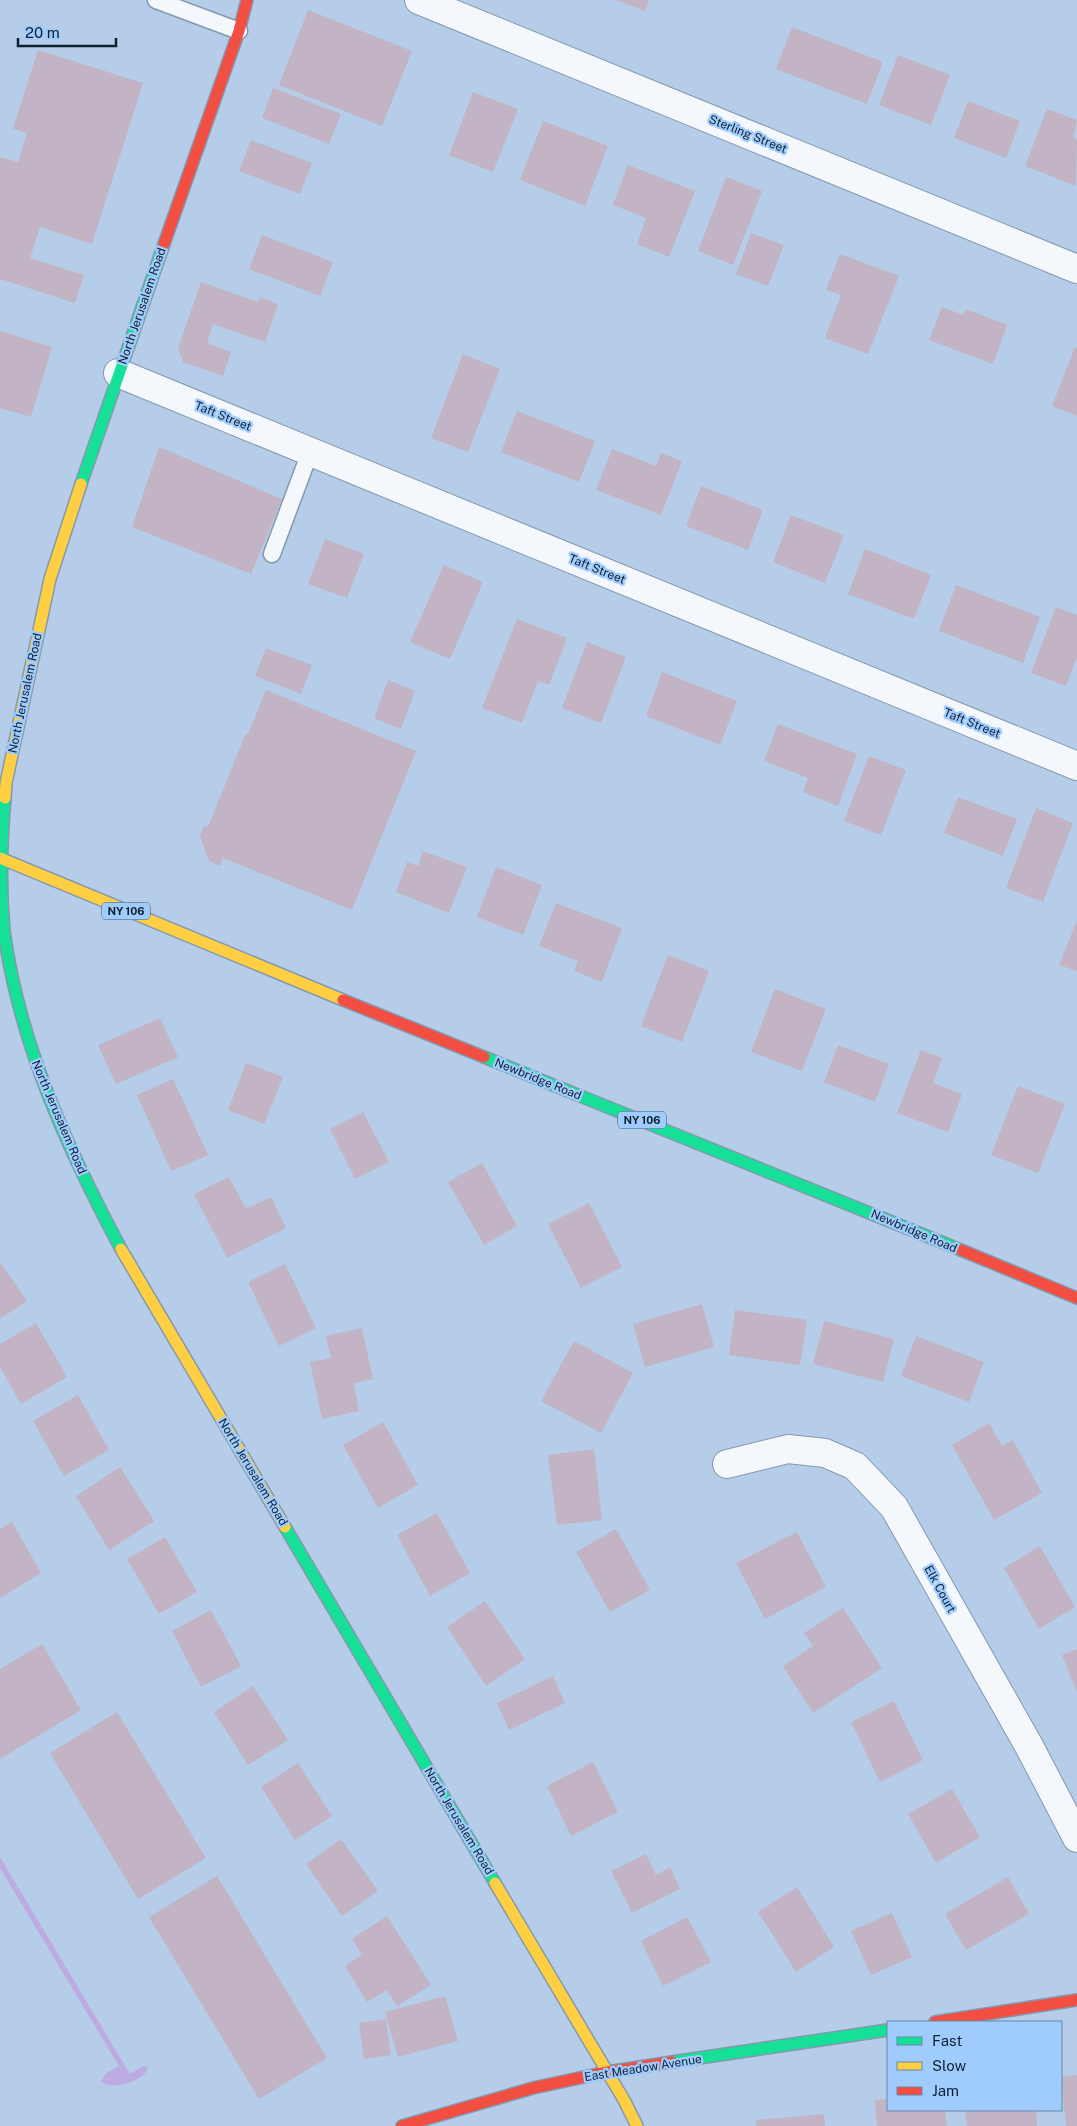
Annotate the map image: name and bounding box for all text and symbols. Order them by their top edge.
scale bar [18,15,115,47]
text: 20 m [25,24,60,41]
street label: Sterling Street [707,112,789,156]
street label: North Jerusalem Road [115,246,169,366]
street label: Taft Street [193,398,254,434]
street label: Taft Street [567,551,628,587]
street label: North Jerusalem Road [5,632,45,754]
street label: Taft Street [942,705,1003,741]
road number: NY 106 [102,902,150,919]
street label: Newbridge Road [493,1055,583,1103]
street label: North Jerusalem Road [29,1058,89,1176]
road number: NY 106 [618,1112,666,1128]
street label: Newbridge Road [869,1207,959,1255]
street label: North Jerusalem Road [215,1416,291,1528]
street label: Elk Court [921,1563,959,1615]
street label: North Jerusalem Road [421,1765,497,1877]
legend [887,2021,1062,2111]
text: Fast [932,2032,962,2049]
street label: East Meadow Avenue [583,2052,703,2084]
text: Slow [932,2057,967,2074]
text: Jam [932,2082,959,2099]

